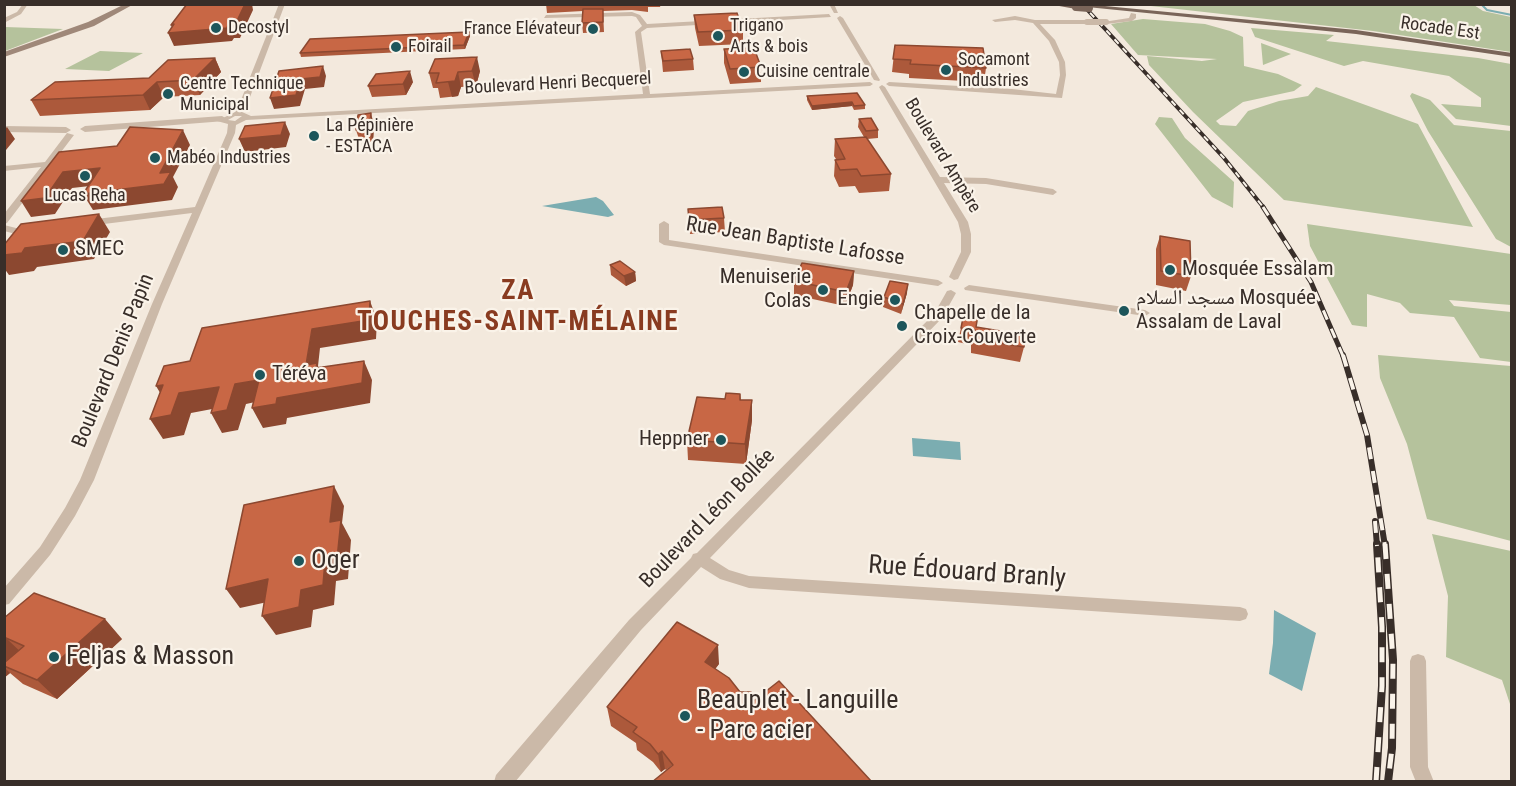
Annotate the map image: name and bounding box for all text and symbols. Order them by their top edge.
street label: Rocade Est [1399,13,1481,45]
place label: Trigano Arts & bois [730,15,808,57]
place label: Decostyl [228,17,289,39]
place label: France Elévateur [464,18,581,40]
marker: Decostyl [209,21,223,35]
marker: France Elévateur [586,22,600,36]
marker: Trigano Arts & bois [711,29,725,43]
place label: Foirail [408,36,452,58]
marker: Foirail [389,40,403,54]
place label: Socamont Industries [958,49,1030,92]
place label: Cuisine centrale [756,61,870,83]
marker: Socamont Industries [939,63,953,77]
marker: Cuisine centrale [737,65,751,79]
street label: Boulevard Henri Becquerel [464,68,652,100]
place label: Centre Technique Municipal [180,73,304,116]
marker: Centre Technique Municipal [161,87,175,101]
street label: Boulevard Ampère [899,95,985,217]
place label: La Pépinière - ESTACA [326,115,414,158]
marker: La Pépinière - ESTACA [307,129,321,143]
place label: Mabéo Industries [167,147,290,169]
marker: Mabéo Industries [148,151,162,165]
marker: Lucas Reha [78,169,92,183]
place label: Lucas Reha [44,185,126,207]
street label: Rue Jean Baptiste Lafosse [684,212,906,272]
place label: SMEC [75,237,124,263]
marker: SMEC [56,243,70,257]
place label: Mosquée Essalam [1182,257,1333,283]
marker: Mosquée Essalam [1163,263,1177,277]
place label: Menuiserie Colas [720,265,811,315]
street label: Boulevard Denis Papin [68,270,160,452]
district label: ZA TOUCHES-SAINT-MÉLAINE [357,276,679,339]
marker: Menuiserie Colas [816,283,830,297]
place label: مسجد السلام Mosquée Assalam de Laval [1136,286,1316,336]
place label: Engie [837,287,883,313]
marker: Engie [888,293,902,307]
place label: Chapelle de la Croix-Couverte [914,301,1036,351]
marker: مسجد السلام Mosquée Assalam de Laval [1117,304,1131,318]
marker: Chapelle de la Croix-Couverte [895,319,909,333]
place label: Téréva [272,362,327,388]
marker: Téréva [253,368,267,382]
place label: Heppner [639,427,709,453]
marker: Heppner [714,433,728,447]
street label: Boulevard Léon Bollée [635,444,781,594]
place label: Oger [311,545,360,577]
street label: Rue Édouard Branly [867,551,1067,595]
marker: Oger [292,554,306,568]
place label: Feljas & Masson [66,641,234,673]
marker: Feljas & Masson [47,650,61,664]
place label: Beauplet - Languille - Parc acier [697,685,898,746]
marker: Beauplet - Languille - Parc acier [678,709,692,723]

